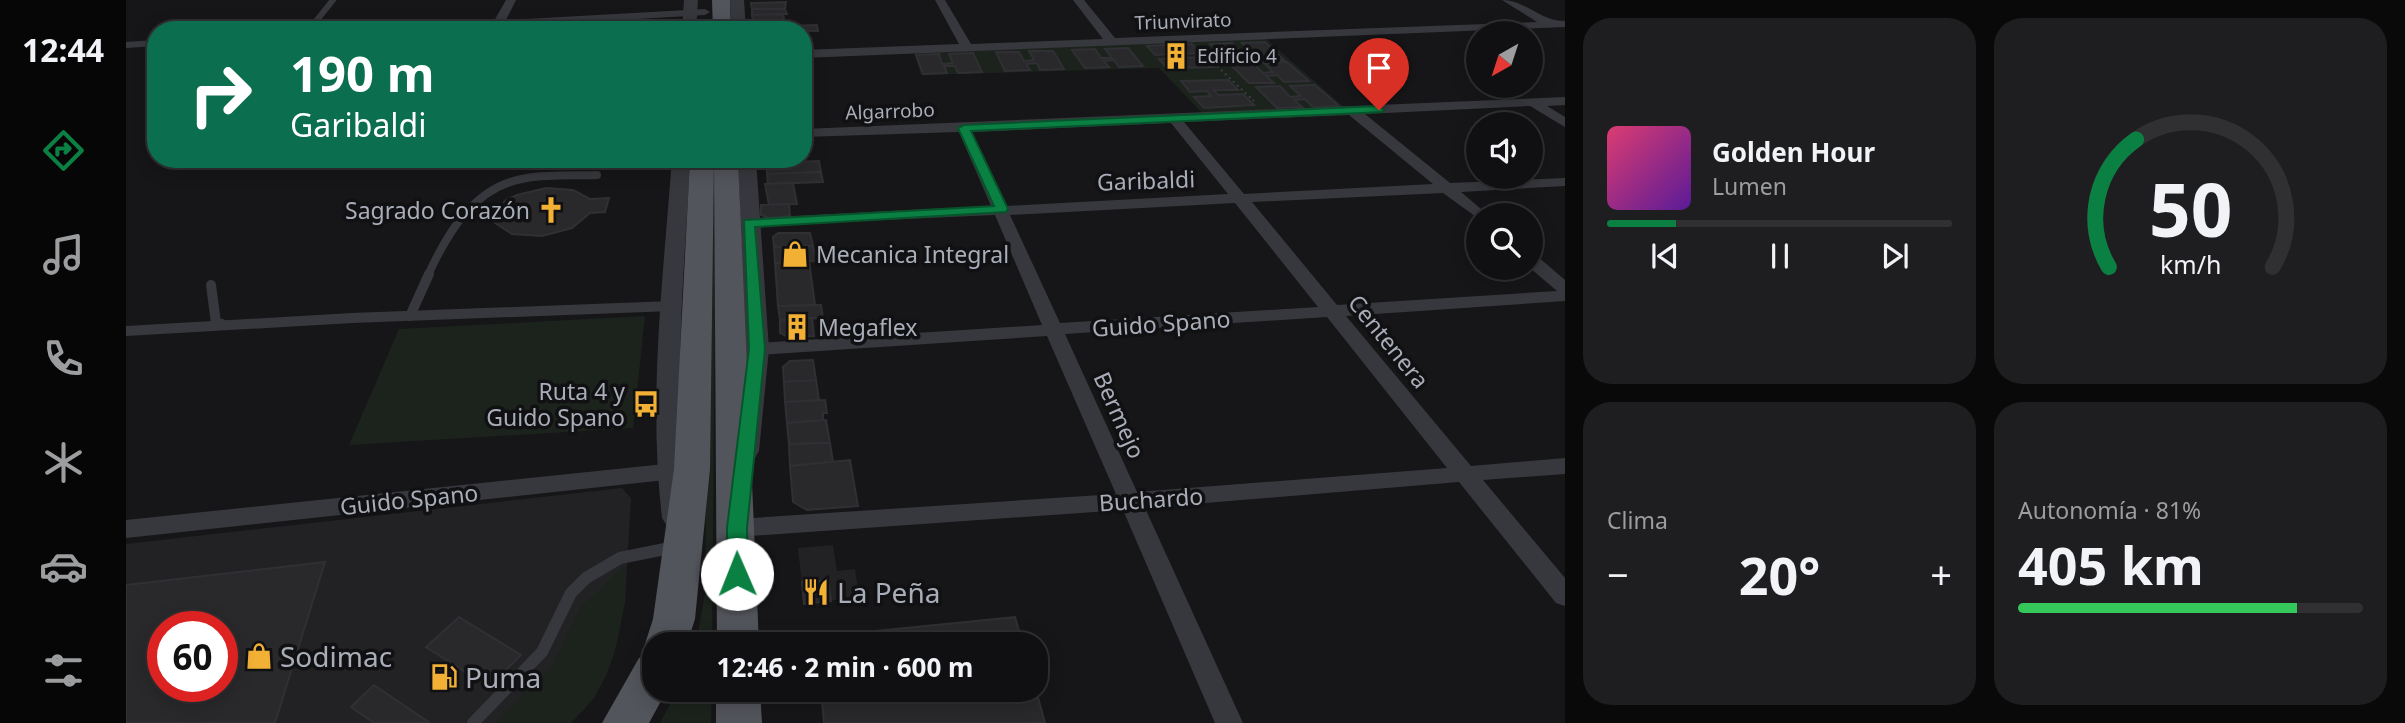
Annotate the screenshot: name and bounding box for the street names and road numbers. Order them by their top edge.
street label: Triunvirato [1134,6,1232,36]
street label: Algarrobo [845,96,935,126]
street label: Garibaldi [1096,162,1196,198]
street label: Centenera [1341,287,1437,395]
street label: Guido Spano [1091,302,1231,344]
street label: Bermejo [1087,367,1153,463]
street label: Guido Spano [338,476,480,522]
street label: Buchardo [1098,479,1204,519]

